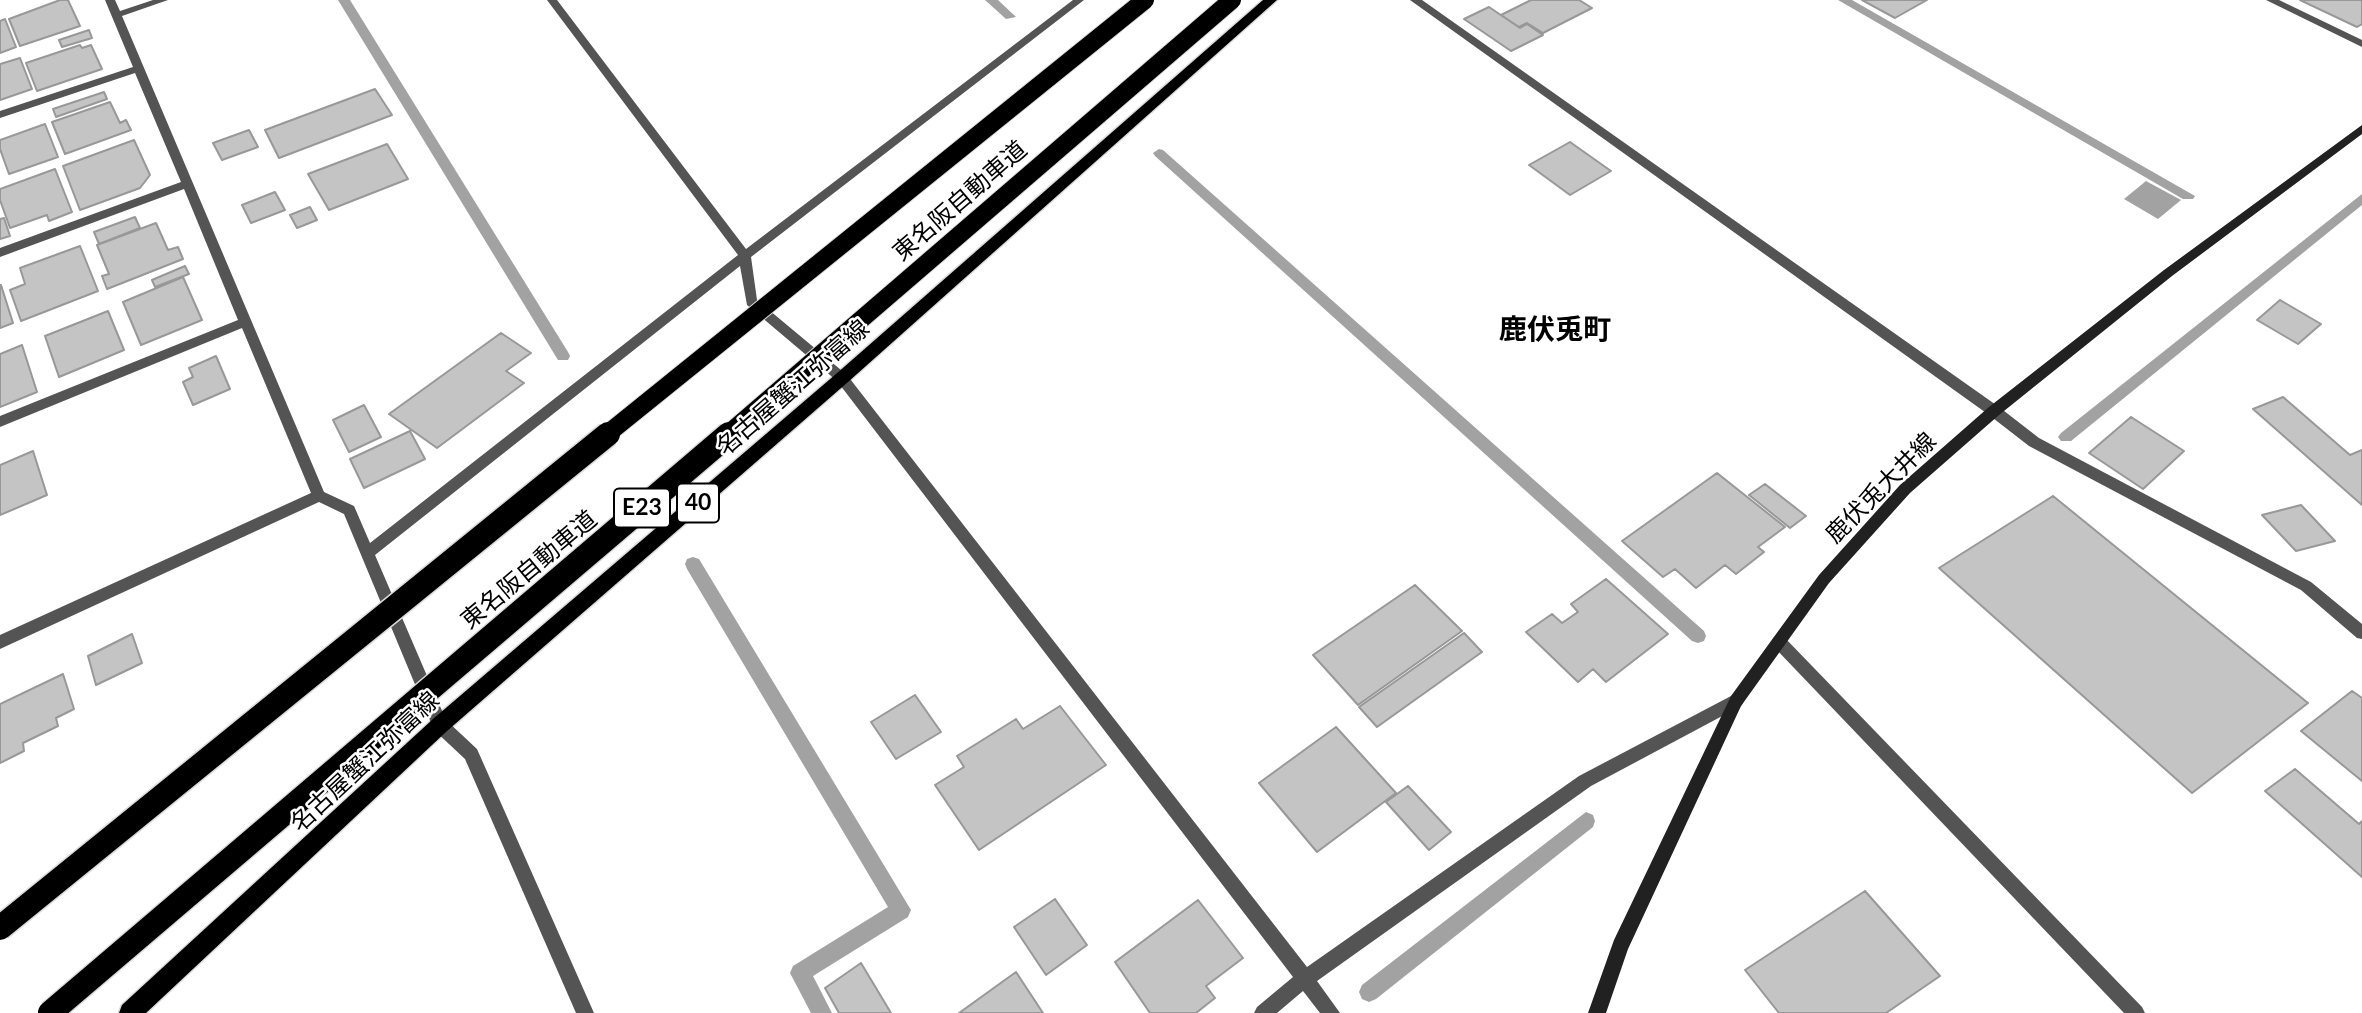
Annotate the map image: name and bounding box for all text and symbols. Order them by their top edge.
street label: 東名阪自動車道 [887,135,1033,267]
district label: 鹿伏兎町 [1499,313,1611,347]
street label: 名古屋蟹江弥富線 [711,314,875,462]
street label: 鹿伏兎大井線 [1820,427,1942,549]
road number: 40 [677,484,719,523]
road number: E23 [614,488,670,528]
street label: 東名阪自動車道 [455,505,603,635]
street label: 名古屋蟹江弥富線 [285,686,445,838]

